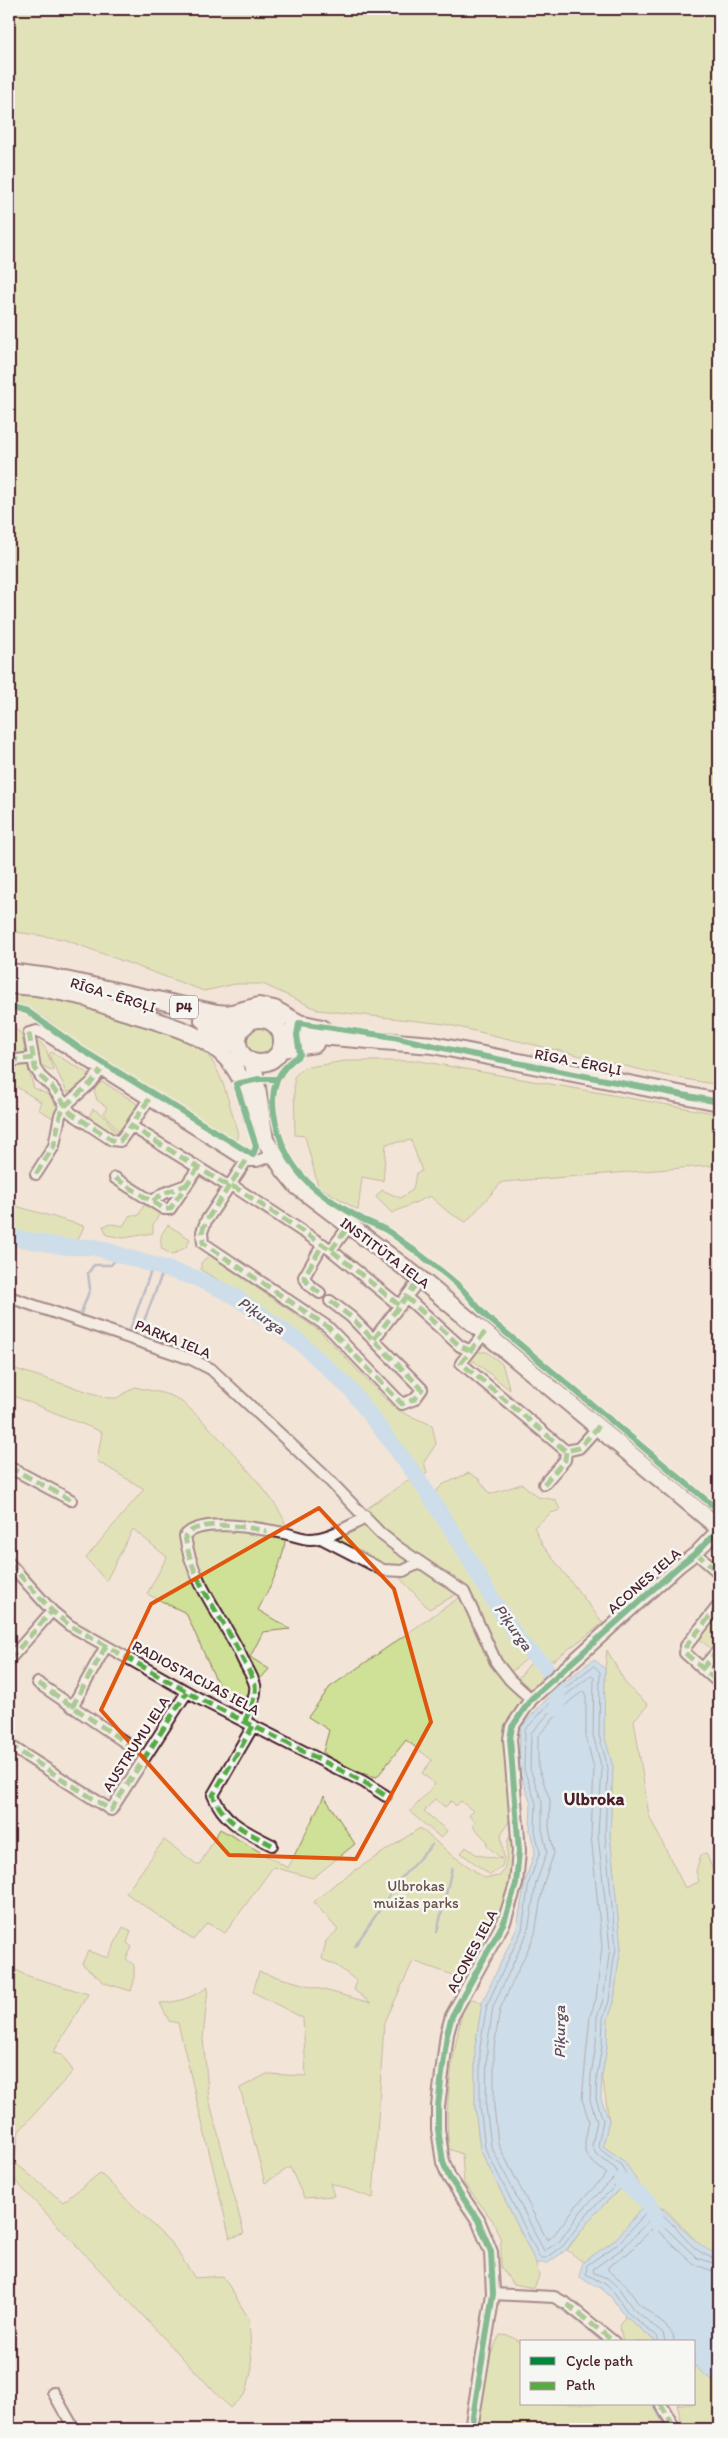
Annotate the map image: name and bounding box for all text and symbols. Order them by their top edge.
street label: RĪGA - ĒRGĻI [68,973,158,1017]
road number: P4 [170,996,198,1019]
street label: RĪGA - ĒRGĻI [533,1045,623,1079]
street label: INSTITŪTA IELA [337,1213,434,1293]
water label: Piķurga [235,1292,289,1339]
street label: PARKA IELA [132,1316,214,1363]
street label: ACONES IELA [604,1544,685,1618]
water label: Piķurga [490,1600,537,1655]
street label: RADIOSTACIJAS IELA [129,1637,263,1719]
street label: AUSTRUMU IELA [98,1693,174,1795]
district label: Ulbroka [564,1788,625,1810]
park label: Ulbrokas muižas parks [373,1877,459,1912]
street label: ACONES IELA [443,1906,502,1996]
water label: Piķurga [550,2005,569,2059]
legend [520,2340,696,2406]
text: Cycle path [566,2352,633,2370]
text: Path [566,2376,595,2394]

